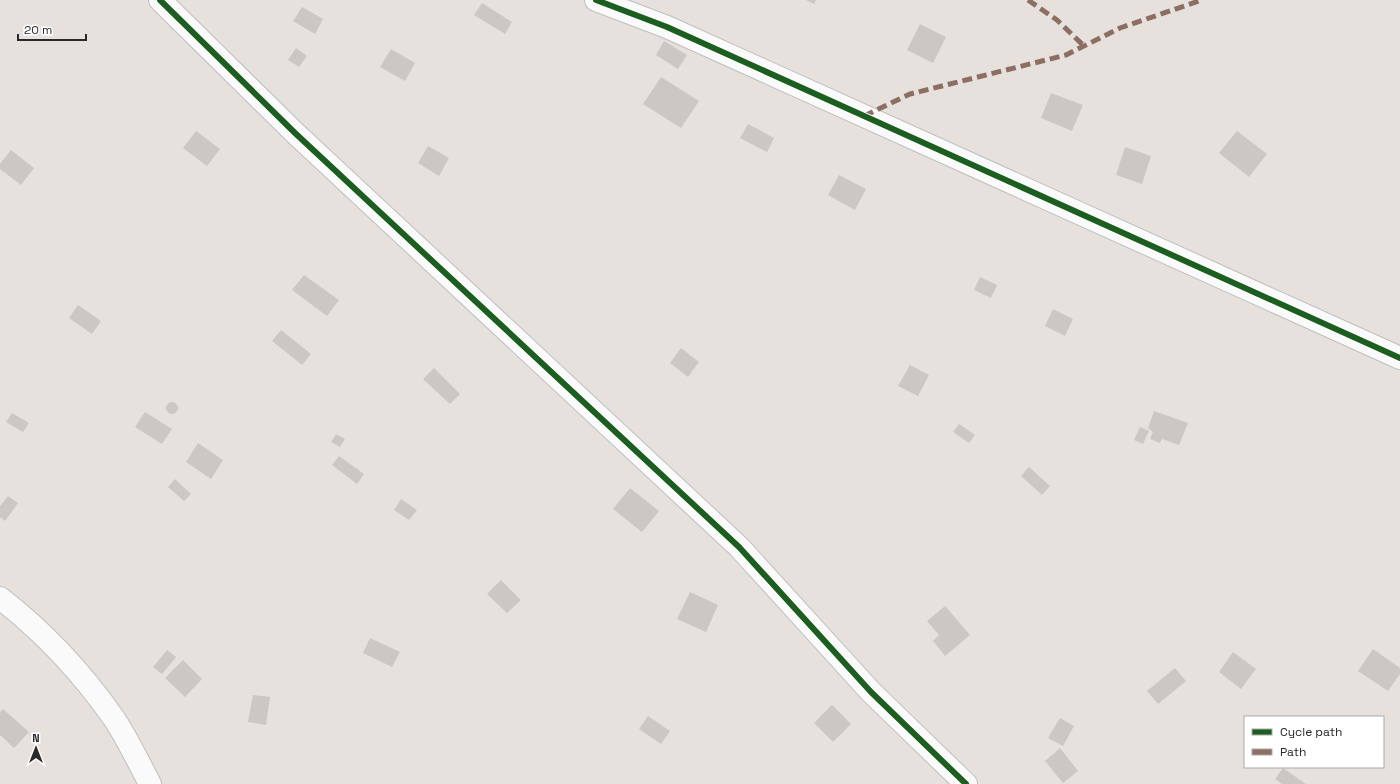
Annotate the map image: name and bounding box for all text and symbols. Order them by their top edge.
scale bar [18,16,86,42]
text: 20 m [24,22,52,38]
legend [1244,716,1384,768]
text: Cycle path [1280,724,1342,740]
north arrow [16,728,56,768]
text: N [32,731,40,745]
text: Path [1280,744,1306,760]

